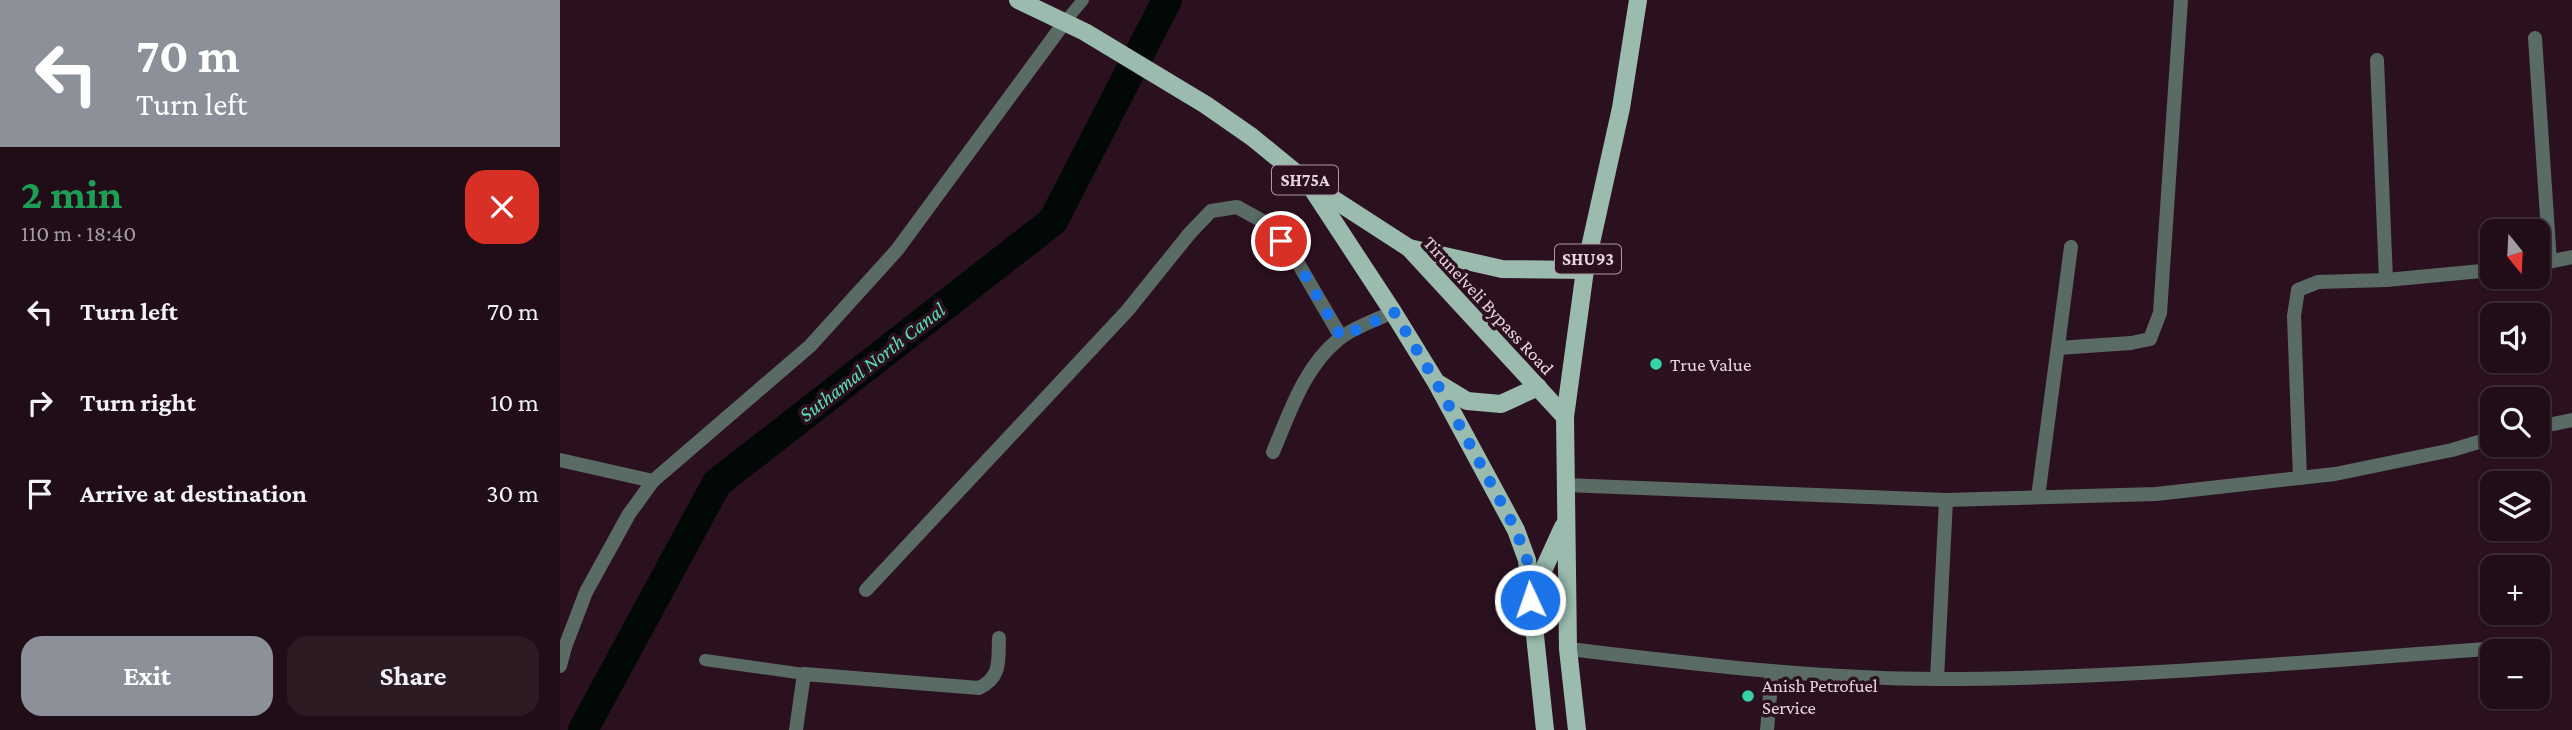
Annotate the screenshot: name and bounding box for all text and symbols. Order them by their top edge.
icon: left [21,28,112,119]
text: 70 m [136,28,240,83]
text: Turn left [136,86,247,122]
road number: SH75A [1272,166,1338,195]
text: 2 min [21,170,122,217]
button: close [465,170,539,244]
pin [1251,211,1311,271]
north arrow [2480,219,2550,289]
map controls [2480,219,2550,709]
text: 110 m · 18:40 [21,220,136,246]
icon: arrive [1262,222,1300,260]
street label: Tirunelveli Bypass Road [1419,232,1558,379]
road number: SHU93 [1555,244,1621,274]
icon: left [21,293,59,331]
text: Turn left [80,297,178,326]
text: 70 m [487,297,539,326]
water label: Suthamal North Canal [794,297,951,426]
button: sound [2480,303,2550,373]
place label: True Value [1670,354,1751,375]
marker: True Value [1648,356,1664,372]
icon: right [21,384,59,422]
button: search [2480,387,2550,457]
text: Turn right [80,388,196,417]
text: 10 m [490,388,539,417]
button: layers [2480,471,2550,541]
icon: arrive [21,475,59,513]
text: Arrive at destination [80,479,307,508]
text: 30 m [486,479,539,508]
button: + [2480,555,2550,625]
position arrow [1493,563,1567,637]
button: Exit [21,636,273,716]
button: Share [287,636,539,716]
button: − [2480,639,2550,709]
place label: Anish Petrofuel Service [1762,675,1878,718]
marker: Anish Petrofuel Service [1740,688,1756,704]

